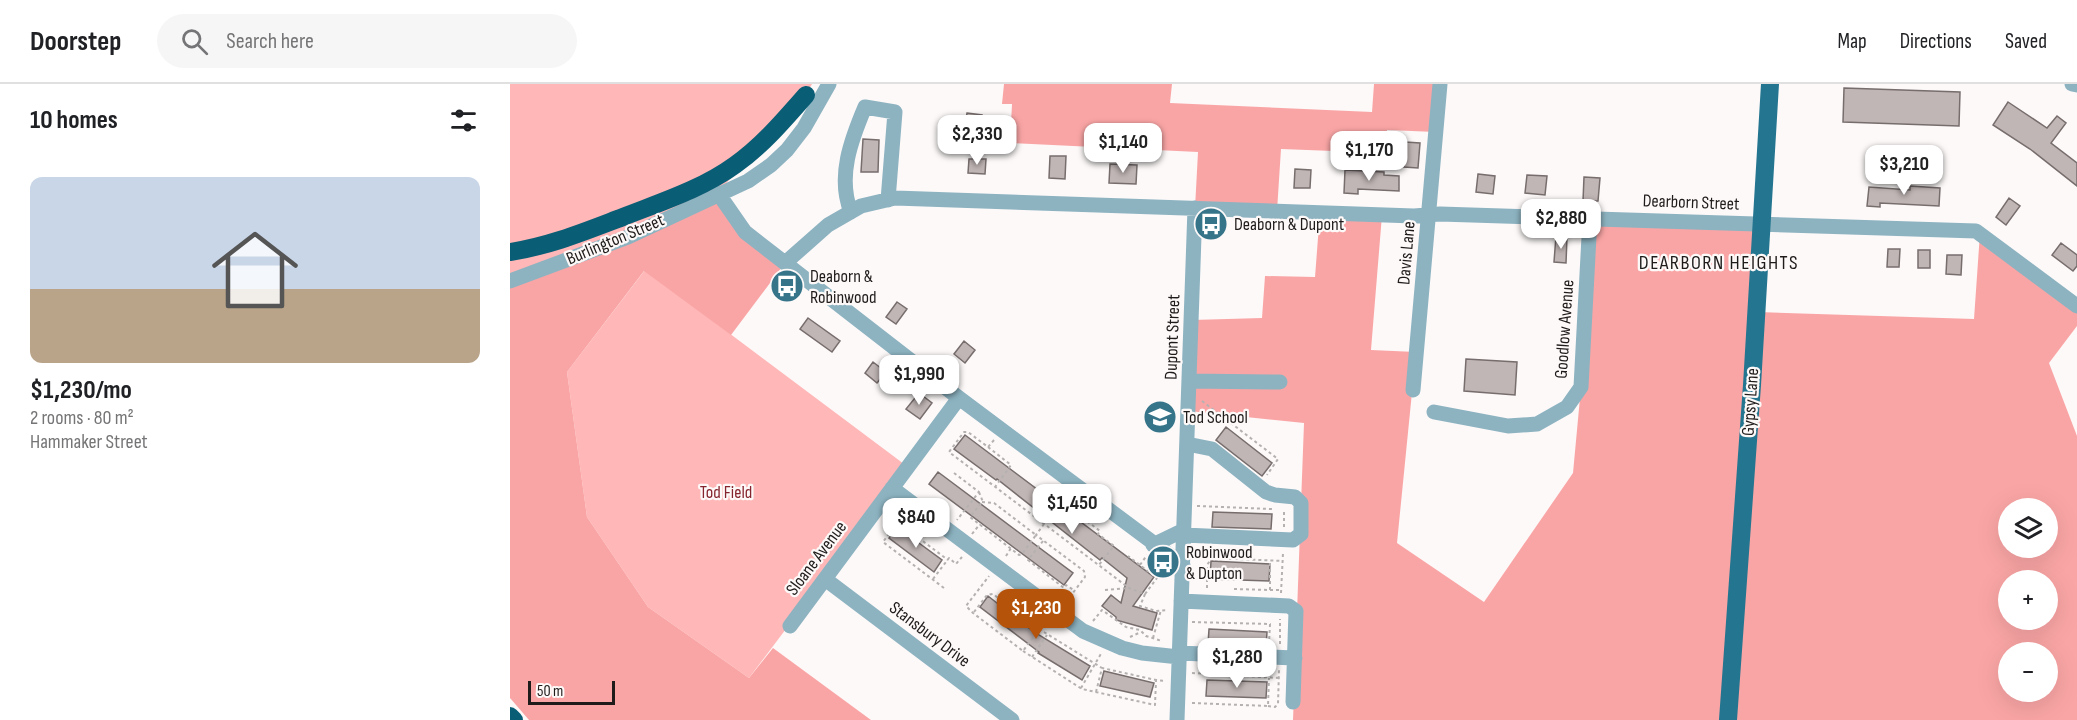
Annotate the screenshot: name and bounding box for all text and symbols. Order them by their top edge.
search box [157,14,577,68]
text: Doorstep [30,25,121,58]
icon: search [178,25,211,58]
text: Search here [226,28,314,55]
text: Map [1837,29,1867,54]
text: Directions [1900,29,1972,54]
text: Saved [2005,29,2047,54]
icon: filters [447,104,480,137]
text: 10 homes [30,105,118,136]
pin: $2,330 [928,115,1026,166]
text: $2,330 [952,122,1002,146]
pin: $1,140 [1074,123,1172,174]
text: $1,140 [1098,130,1148,154]
pin: $1,170 [1320,131,1418,182]
text: $1,170 [1344,138,1394,162]
pin: $3,210 [1855,145,1953,196]
text: $3,210 [1879,152,1929,176]
street label: Dearborn Street [1642,190,1740,215]
pin: $2,880 [1512,199,1610,250]
bus stop icon: Deaborn & Dupont [1193,206,1229,242]
text: $2,880 [1535,206,1587,230]
street label: Burlington Street [563,209,668,269]
place label: Deaborn & Dupont [1234,214,1345,235]
icon: home [201,216,309,324]
street label: Davis Lane [1393,220,1420,286]
district label: DEARBORN HEIGHTS [1639,251,1799,275]
place label: Deaborn & Robinwood [810,266,877,308]
bus stop icon: Deaborn & Robinwood [769,268,805,304]
street label: Goodlow Avenue [1551,279,1578,379]
street label: Dupont Street [1161,293,1185,380]
pin: $1,990 [870,355,968,406]
text: $1,990 [893,362,945,386]
street label: Gypsy Lane [1738,367,1763,437]
text: $1,230/mo [30,375,132,406]
school or university icon: Tod School [1142,399,1178,435]
text: 2 rooms · 80 m² [30,406,134,430]
place label: Tod School [1183,407,1248,428]
text: Hammaker Street [30,430,148,454]
park label: Tod Field [700,482,752,503]
pin: $1,450 [1023,484,1121,535]
text: $1,450 [1047,491,1097,515]
pin: $840 [880,498,952,549]
map controls [1998,498,2058,702]
button: layers [1998,498,2058,558]
text: $840 [897,505,935,529]
street label: Sloane Avenue [782,517,851,599]
place label: Robinwood & Dupton [1186,542,1253,584]
bus stop icon: Robinwood & Dupton [1145,544,1181,580]
button: + [1998,570,2058,630]
pin: $1,230 [987,589,1085,640]
text: $1,230 [1011,596,1061,620]
street label: Stansbury Drive [885,597,974,672]
pin: $1,280 [1188,638,1286,689]
button: − [1998,642,2058,702]
text: $1,280 [1212,645,1262,669]
scale bar [528,678,615,706]
text: 50 m [537,682,563,701]

